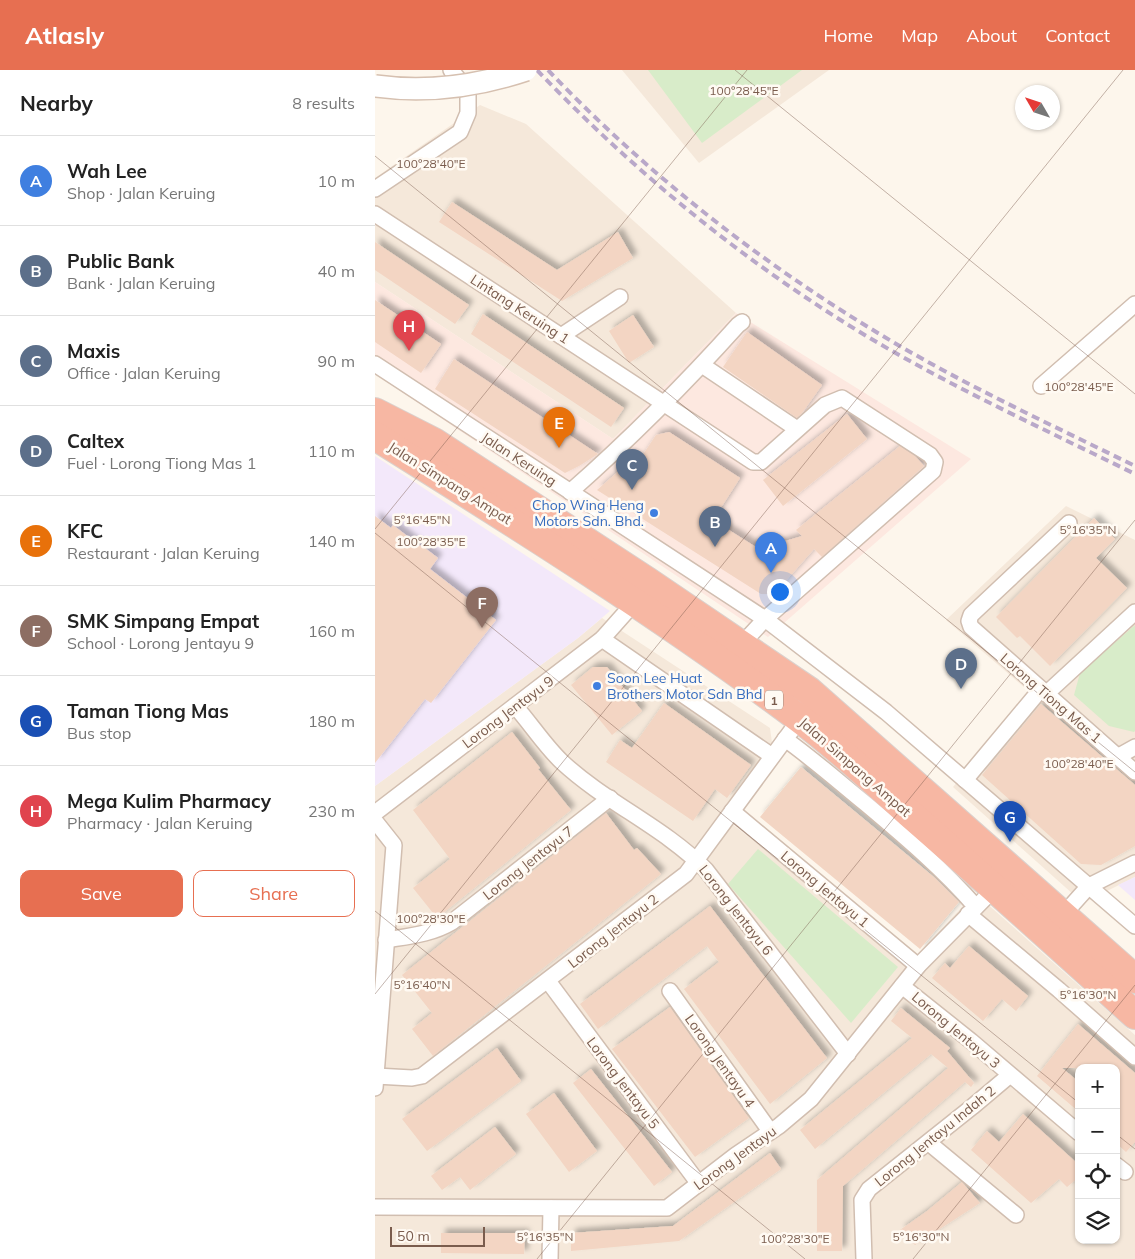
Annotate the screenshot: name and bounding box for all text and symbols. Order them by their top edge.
text: Atlasly [25,20,104,50]
text: Home [823,24,873,47]
text: Map [901,24,938,47]
text: About [966,24,1017,47]
text: Contact [1045,24,1110,47]
text: 100°28'45"E [709,83,779,98]
north arrow [1015,85,1060,130]
text: Nearby [20,90,93,116]
text: 8 results [292,93,355,113]
text: 100°28'40"E [396,156,466,171]
text: Wah Lee [67,159,147,183]
text: A [30,171,42,191]
text: 10 m [318,171,355,191]
text: Shop · Jalan Keruing [67,183,216,203]
text: Public Bank [67,249,174,273]
text: B [30,261,42,281]
text: 40 m [318,261,355,281]
street label: Lintang Keruing 1 [467,270,573,348]
text: Bank · Jalan Keruing [67,273,216,293]
pin: H [393,310,425,351]
text: Maxis [67,339,120,363]
text: C [31,351,41,371]
text: 90 m [318,351,355,371]
text: Office · Jalan Keruing [67,363,221,383]
text: 100°28'45"E [1044,379,1114,394]
pin: E [543,407,575,448]
street label: Jalan Keruing [478,428,560,490]
text: Caltex [67,429,124,453]
street label: Jalan Simpang Ampat [385,438,515,528]
text: D [30,441,42,461]
text: 110 m [308,441,355,461]
pin: C [616,449,648,490]
text: Fuel · Lorong Tiong Mas 1 [67,453,256,473]
place label: Chop Wing Heng Motors Sdn. Bhd. [532,496,644,530]
pin: B [699,506,731,547]
marker: Chop Wing Heng Motors Sdn. Bhd. [648,507,660,519]
text: 5°16'45"N [394,512,450,527]
text: KFC [67,519,103,543]
text: 5°16'35"N [1060,522,1116,537]
text: E [31,531,41,551]
text: 140 m [308,531,355,551]
pin: A [755,532,787,573]
text: 100°28'35"E [396,534,466,549]
text: Restaurant · Jalan Keruing [67,543,260,563]
your location [767,579,793,605]
pin: F [466,587,498,628]
text: SMK Simpang Empat [67,609,259,633]
text: F [31,621,41,641]
text: 160 m [308,621,355,641]
text: School · Lorong Jentayu 9 [67,633,254,653]
pin: D [945,648,977,689]
street label: Lorong Tiong Mas 1 [997,649,1105,747]
place label: Soon Lee Huat Brothers Motor Sdn Bhd [607,669,762,703]
street label: Lorong Jentayu 9 [459,672,557,752]
marker: Soon Lee Huat Brothers Motor Sdn Bhd [591,680,603,692]
road number: 1 [765,690,783,710]
text: Taman Tiong Mas [67,699,229,723]
text: G [30,711,42,731]
text: 180 m [308,711,355,731]
street label: Jalan Simpang Ampat [795,714,915,821]
text: Bus stop [67,723,131,743]
text: 100°28'40"E [1044,756,1114,771]
text: Mega Kulim Pharmacy [67,789,271,813]
text: H [30,801,42,821]
text: 230 m [308,801,355,821]
pin: G [994,801,1026,842]
text: Pharmacy · Jalan Keruing [67,813,253,833]
street label: Lorong Jentayu 7 [479,822,577,904]
street label: Lorong Jentayu 1 [777,847,873,931]
street label: Lorong Jentayu 6 [695,861,777,959]
button: Save [20,870,183,917]
button: Share [193,870,355,917]
street label: Lorong Jentayu 2 [564,890,662,972]
text: 100°28'30"E [396,911,466,926]
text: 5°16'40"N [394,977,450,992]
text: 5°16'30"N [1060,987,1116,1002]
street label: Lorong Jentayu 3 [908,988,1004,1072]
street label: Lorong Jentayu 4 [681,1011,759,1112]
street label: Lorong Jentayu 5 [583,1034,663,1132]
map controls [1075,1064,1120,1244]
button: + [1075,1064,1120,1109]
street label: Lorong Jentayu Indah 2 [871,1082,999,1190]
button: − [1075,1109,1120,1154]
street label: Lorong Jentayu [690,1122,780,1194]
button: locate [1075,1154,1120,1199]
button: layers [1075,1199,1120,1244]
scale bar [390,1224,485,1247]
text: 50 m [397,1227,430,1245]
text: 5°16'35"N [517,1229,573,1244]
text: 5°16'30"N [893,1229,949,1244]
text: 100°28'30"E [760,1231,830,1246]

